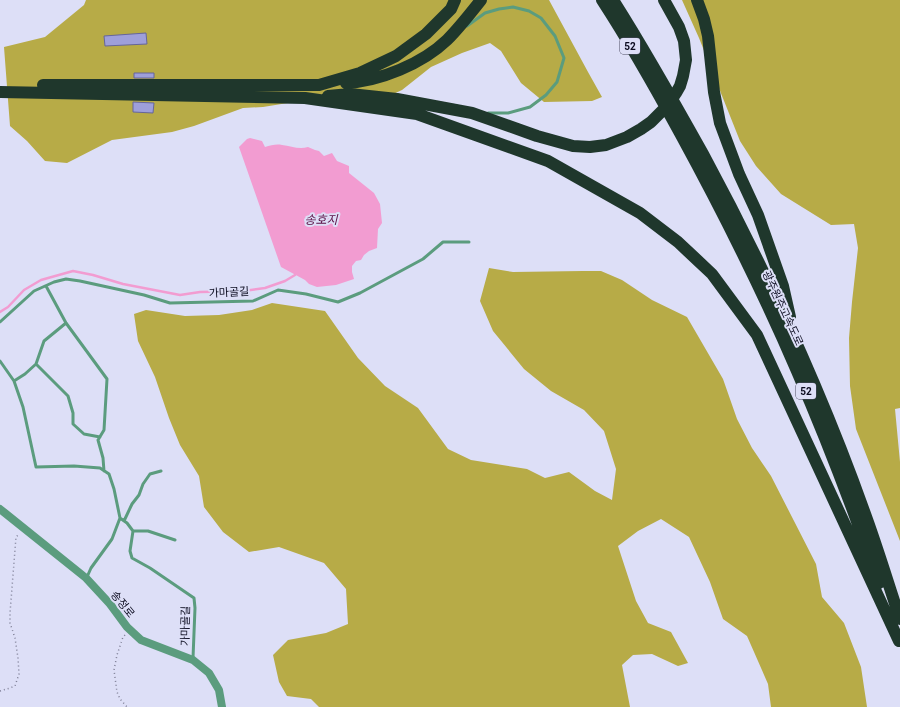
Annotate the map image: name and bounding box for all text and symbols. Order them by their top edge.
road number: 52 [620,38,640,54]
water label: 송호지 [304,213,339,227]
street label: 광주원주고속도로 [760,269,806,348]
street label: 가마골길 [208,285,250,300]
road number: 52 [796,383,816,399]
street label: 송정로 [108,588,137,620]
street label: 가마골길 [179,606,192,646]

